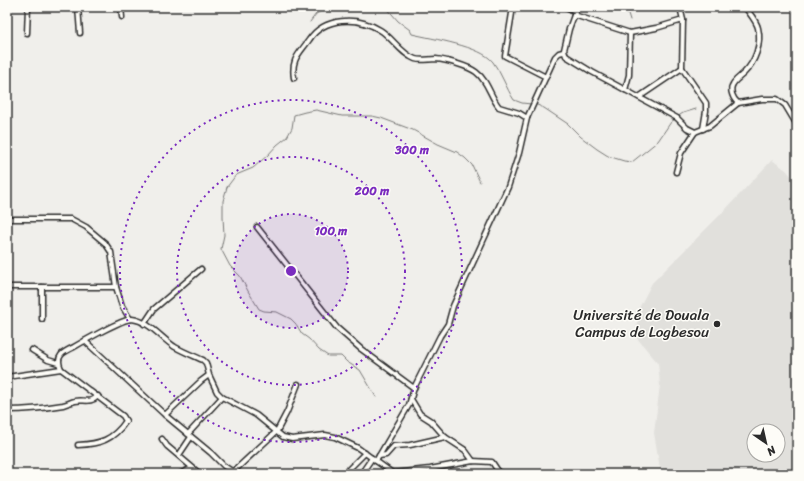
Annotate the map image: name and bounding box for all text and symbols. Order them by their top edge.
text: 300 m [394,139,430,161]
text: 200 m [354,180,390,202]
text: 100 m [315,220,348,242]
centre of rings [284,264,298,278]
place label: Université de Douala Campus de Logbesou [573,302,709,345]
marker: Université de Douala Campus de Logbesou [712,319,722,329]
north arrow [746,423,786,463]
text: N [763,440,781,461]

